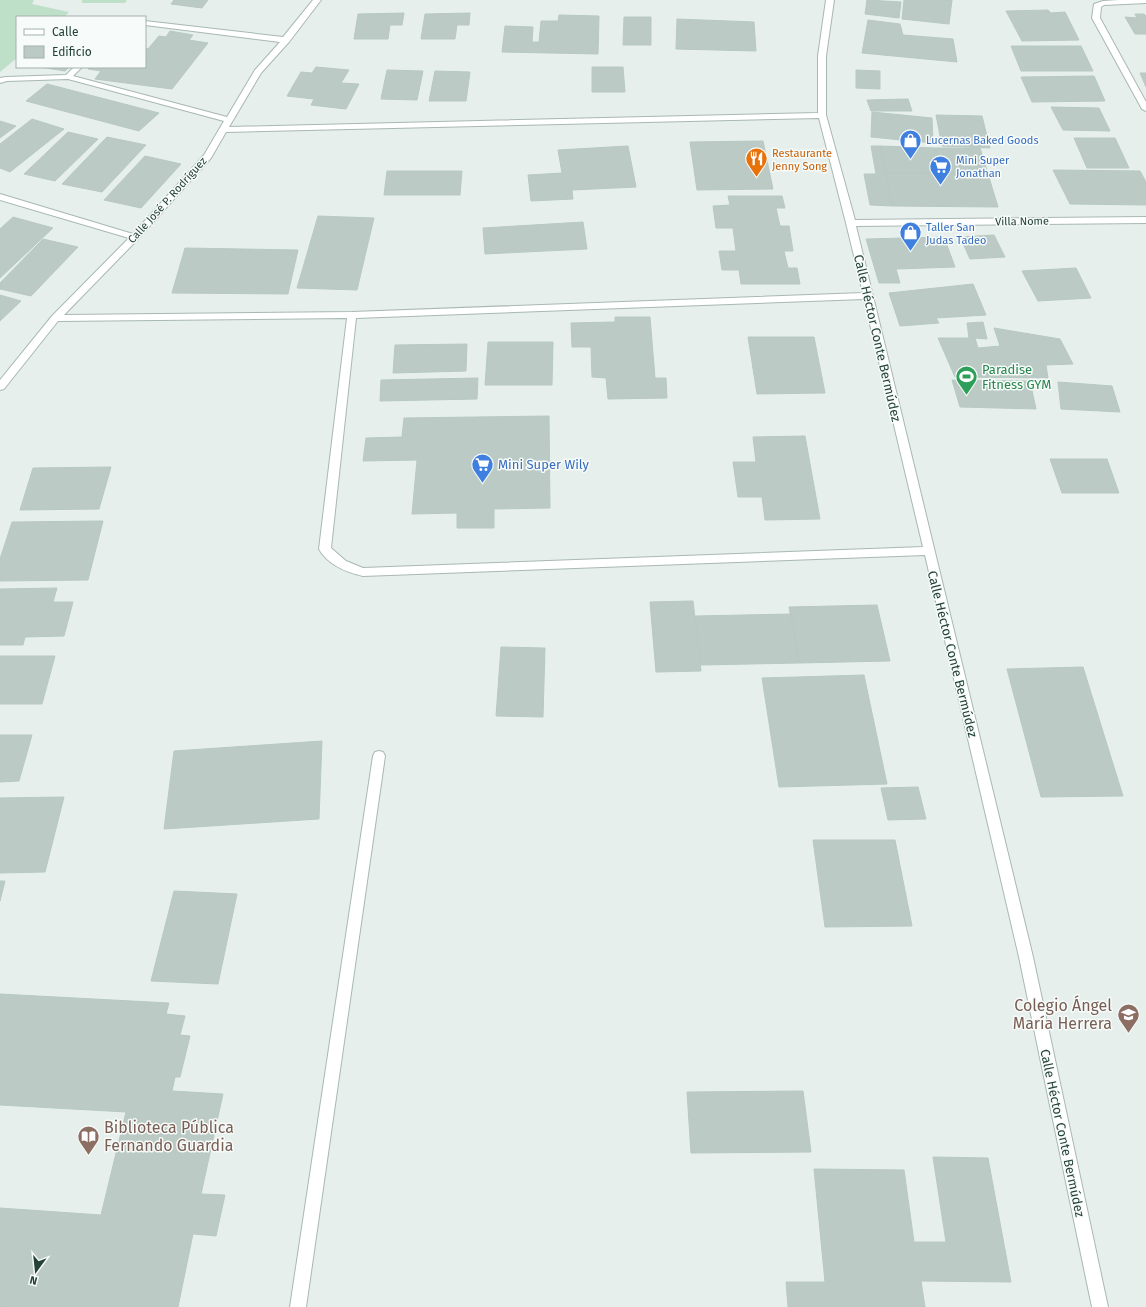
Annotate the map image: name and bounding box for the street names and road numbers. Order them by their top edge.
street label: Calle José P. Rodríguez [125,155,210,246]
street label: Villa Nome [995,215,1049,228]
street label: Calle Héctor Conte Bermúdez [851,253,904,424]
street label: Calle Héctor Conte Bermúdez [925,569,981,739]
street label: Calle Héctor Conte Bermúdez [1037,1048,1088,1219]

